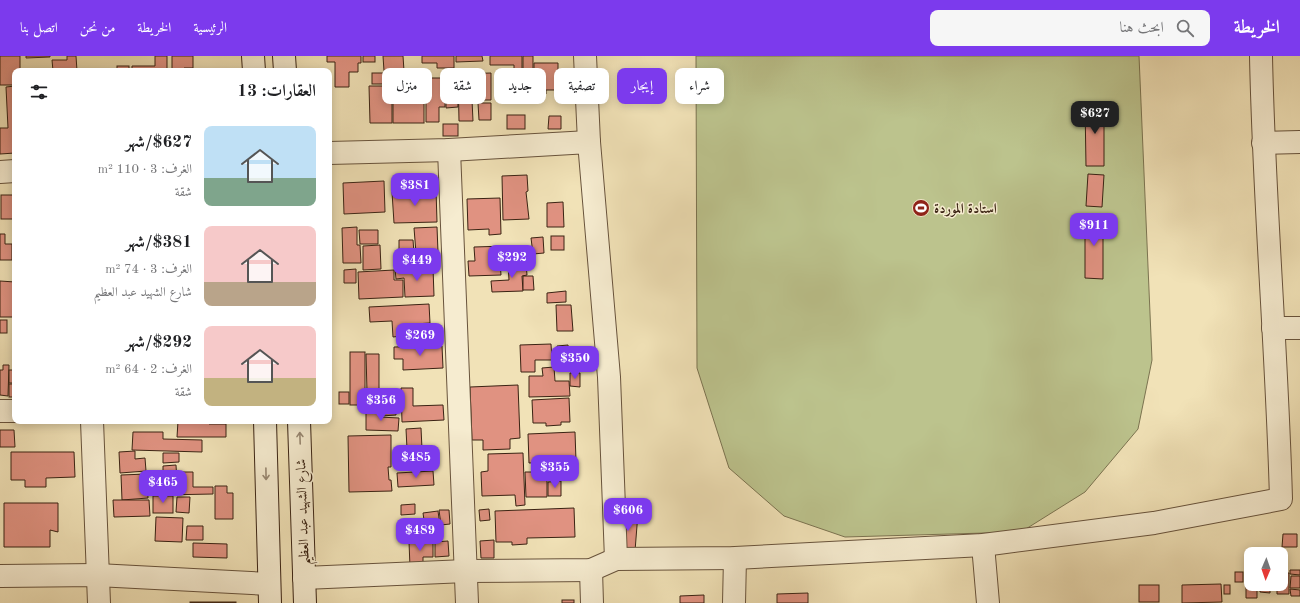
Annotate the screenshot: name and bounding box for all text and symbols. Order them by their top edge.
search box [930,10,1210,46]
icon: search [1174,17,1196,39]
text: الخريطة [1234,19,1280,38]
text: اتصل بنا [20,21,58,35]
text: من نحن [80,21,115,35]
text: الخريطة [137,21,171,35]
text: الرئيسية [193,21,227,35]
text: ابحث هنا [1120,21,1164,36]
chip: منزل [382,68,432,104]
chip: شقة [440,68,486,104]
chip: جديد [494,68,546,104]
chip: تصفية [554,68,609,104]
chip: إيجار [617,68,667,104]
chip: شراء [675,68,724,104]
icon: filters [28,81,50,103]
text: العقارات: 13 [237,83,316,100]
pin: $627 [1071,101,1119,135]
text: $627 [1080,107,1110,120]
text: $627/شهر [125,134,192,151]
icon: home [236,142,284,190]
text: الغرف: 3 · 110 m² [98,163,192,176]
pin: $381 [391,173,439,207]
text: $381 [400,179,430,192]
text: شقة [175,186,192,199]
sports icon: استادة الموردة [911,198,931,218]
place label: استادة الموردة [934,202,997,217]
pin: $911 [1070,213,1118,247]
text: $911 [1079,219,1109,232]
text: $381/شهر [125,234,192,251]
icon: home [236,242,284,290]
pin: $292 [488,245,536,279]
pin: $449 [393,248,441,282]
text: $292 [497,251,527,264]
text: $449 [402,254,432,267]
text: الغرف: 3 · 74 m² [105,263,192,276]
text: شارع الشهيد عبد العظيم [93,286,192,299]
pin: $269 [396,323,444,357]
text: $269 [405,329,435,342]
text: $292/شهر [125,334,192,351]
icon: home [236,342,284,390]
pin: $350 [551,346,599,380]
text: $350 [560,352,590,365]
text: الغرف: 2 · 64 m² [105,363,192,376]
text: شقة [175,386,192,399]
pin: $356 [357,388,405,422]
text: $356 [366,394,396,407]
one-way arrow [296,432,303,445]
pin: $485 [392,445,440,479]
text: $485 [401,451,431,464]
pin: $355 [531,455,579,489]
street label: شارع الشهيد عبد العظيم [294,458,318,565]
text: $355 [540,461,570,474]
one-way arrow [263,467,270,480]
pin: $465 [139,470,187,504]
text: $465 [148,476,178,489]
pin: $606 [604,498,652,532]
text: $606 [613,504,643,517]
pin: $489 [396,518,444,552]
text: $489 [405,524,435,537]
north arrow [1244,547,1288,591]
map controls [1244,547,1288,591]

